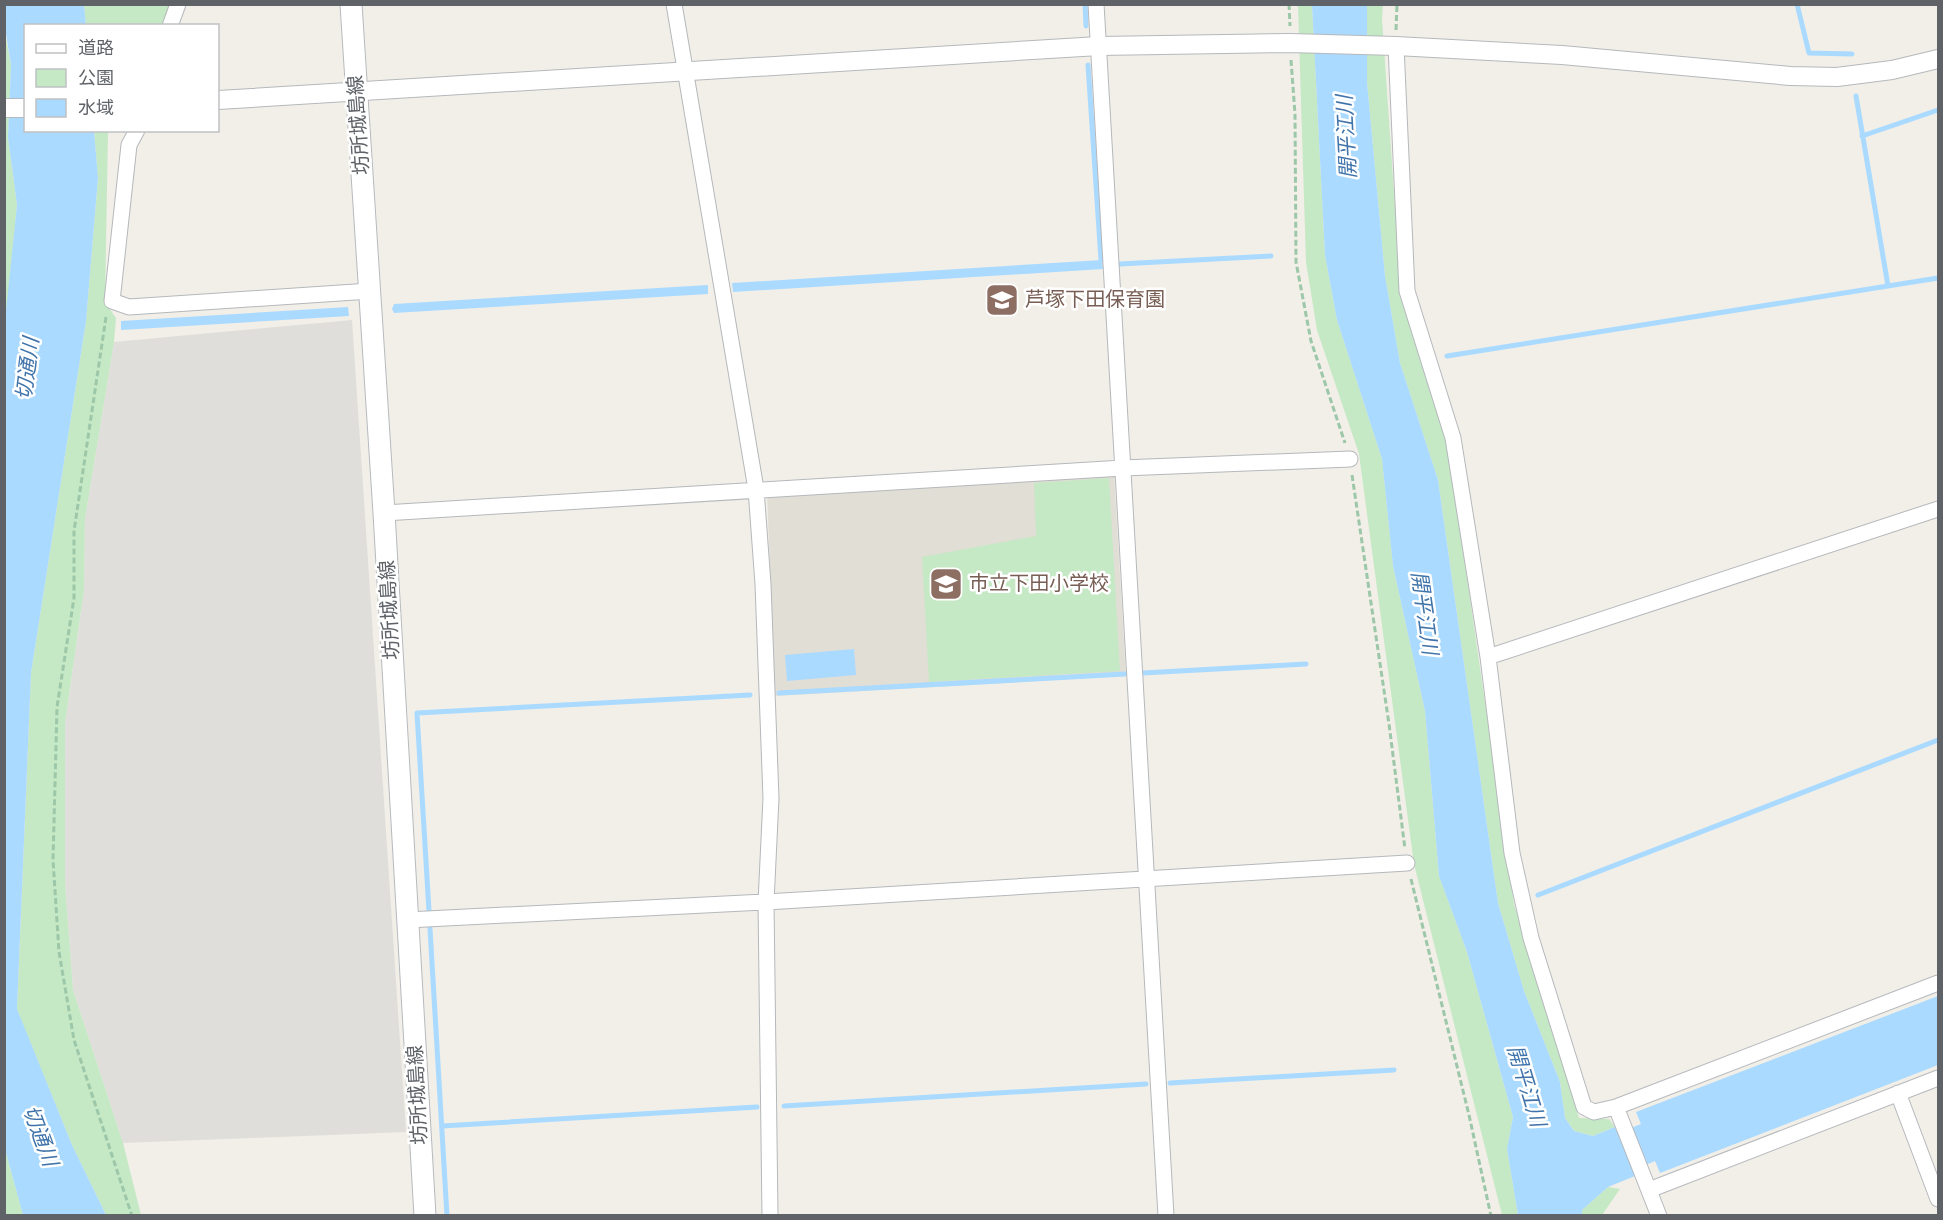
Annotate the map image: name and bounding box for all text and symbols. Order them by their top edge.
legend [24,24,219,132]
text: 道路 [78,38,114,59]
text: 公園 [78,68,114,89]
street label: 坊所城島線 [344,74,374,176]
water label: 開平江川 [1332,92,1362,180]
text: 水域 [78,98,114,119]
school or university icon: 芦塚下田保育園 [984,282,1020,318]
place label: 芦塚下田保育園 [1025,288,1165,312]
water label: 切通川 [12,334,44,402]
street label: 坊所城島線 [375,559,405,661]
school or university icon: 市立下田小学校 [928,566,964,602]
water label: 開平江川 [1406,570,1443,658]
place label: 市立下田小学校 [969,572,1109,596]
water label: 開平江川 [1502,1042,1551,1132]
street label: 坊所城島線 [403,1044,433,1146]
water label: 切通川 [17,1102,63,1172]

